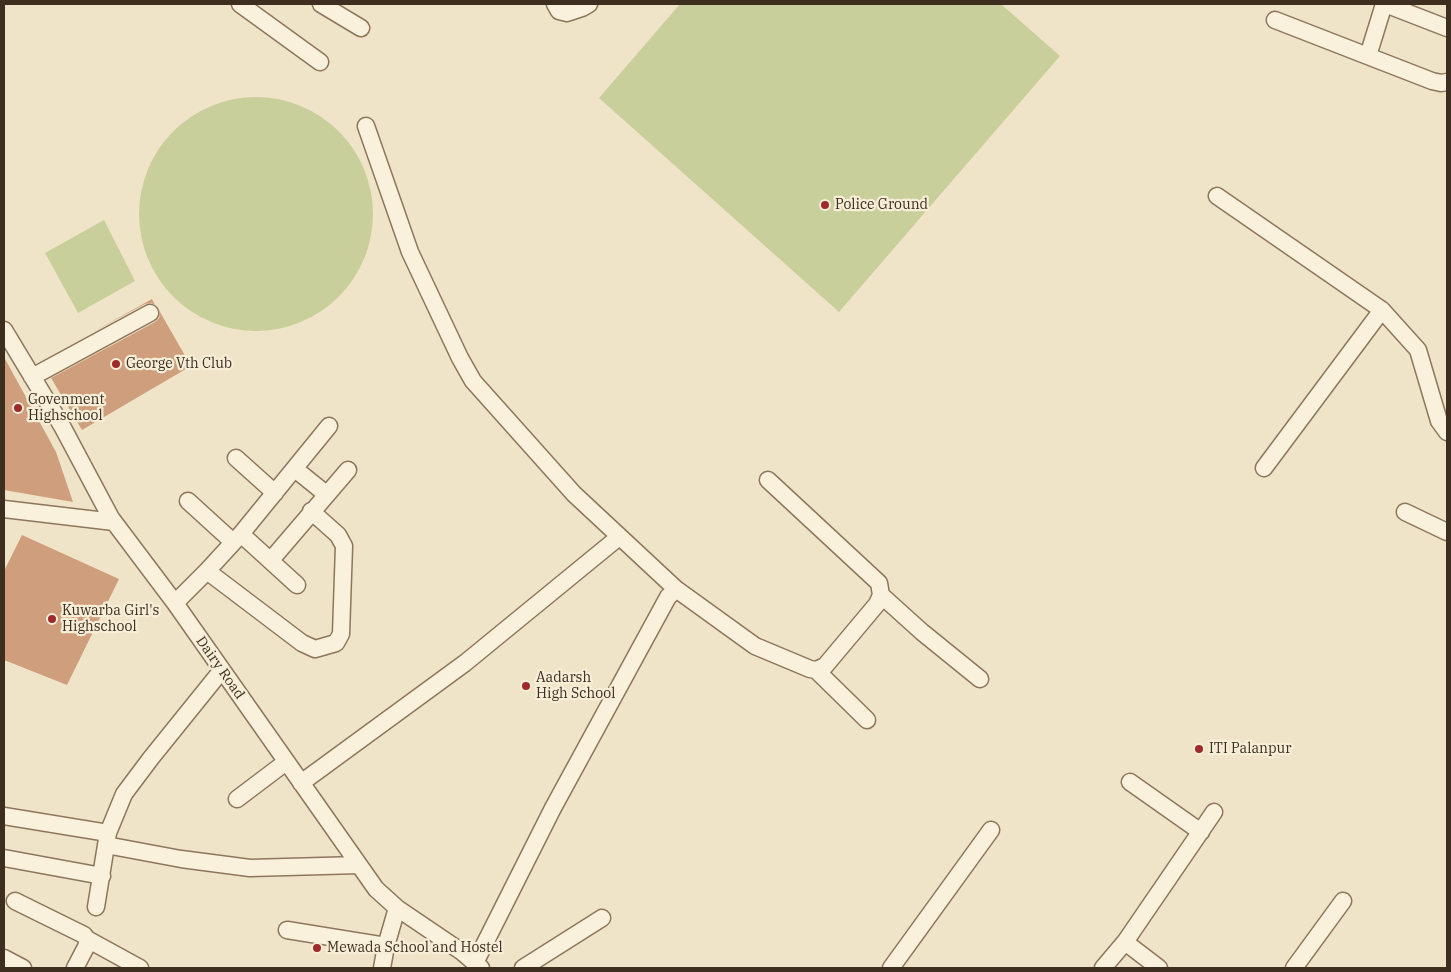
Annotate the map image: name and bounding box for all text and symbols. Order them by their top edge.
place label: Police Ground [835,197,928,213]
marker: Police Ground [819,199,831,211]
place label: George Vth Club [126,356,232,372]
marker: George Vth Club [110,358,122,370]
place label: Govenment Highschool [28,392,104,424]
marker: Govenment Highschool [12,402,24,414]
place label: Kuwarba Girl's Highschool [62,603,159,636]
marker: Kuwarba Girl's Highschool [46,613,58,625]
street label: Dairy Road [192,633,248,703]
place label: Aadarsh High School [536,670,615,702]
marker: Aadarsh High School [520,680,532,692]
place label: ITI Palanpur [1209,741,1291,757]
marker: ITI Palanpur [1193,743,1205,755]
place label: Mewada School and Hostel [327,940,503,956]
marker: Mewada School and Hostel [311,942,323,954]

